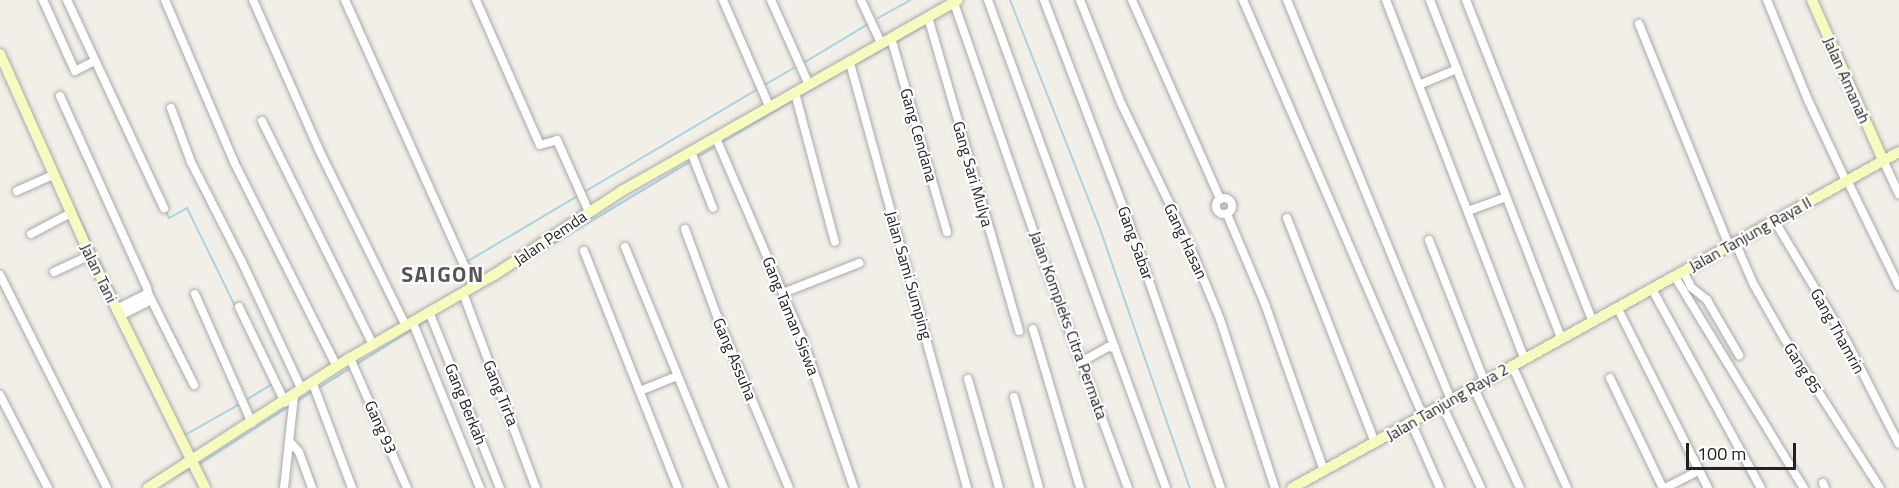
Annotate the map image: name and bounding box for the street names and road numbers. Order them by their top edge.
street label: Jalan Amanah [1819,34,1875,126]
street label: Gang Cendana [896,86,942,184]
street label: Gang Sari Mulya [949,119,997,229]
street label: Jalan Tanjung Raya II [1685,192,1815,276]
street label: Gang Hasan [1160,200,1212,282]
street label: Gang Sabar [1114,204,1158,282]
street label: Jalan Pemda [510,207,590,269]
street label: Jalan Sami Sumping [881,209,937,341]
street label: Jalan Kompleks Citra Permata [1026,228,1112,422]
street label: Jalan Tani [76,240,122,306]
street label: Gang Taman Siswa [758,254,824,378]
street label: Gang Thamrin [1807,285,1869,377]
street label: Gang Assuha [709,315,761,403]
street label: Gang 85 [1780,339,1826,397]
street label: Gang Tirta [479,357,523,429]
street label: Jalan Tanjung Raya 2 [1382,359,1512,445]
street label: Gang Berkah [441,361,491,447]
street label: Gang 93 [361,397,401,457]

